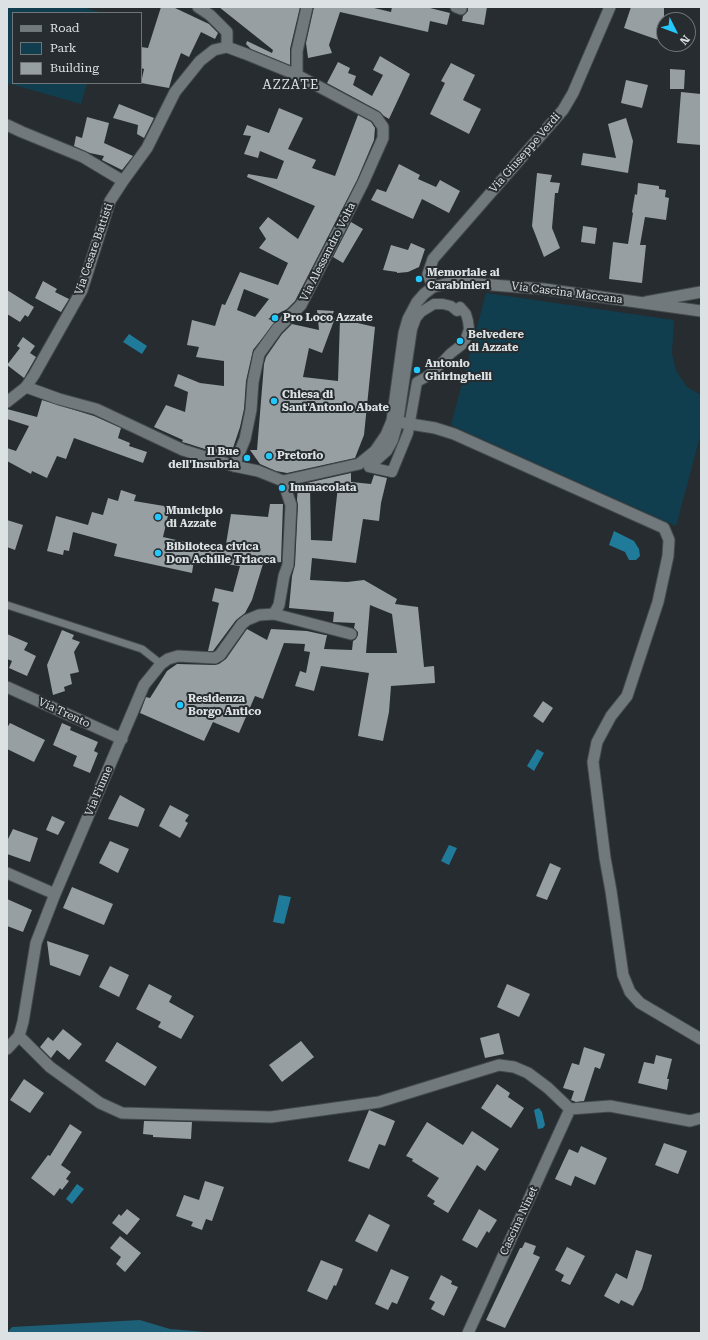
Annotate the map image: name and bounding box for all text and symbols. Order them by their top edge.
legend [12,12,142,84]
north arrow [656,12,696,52]
text: Road [50,21,79,35]
text: N [677,32,692,47]
text: Park [50,41,76,55]
text: Building [50,61,99,75]
district label: AZZATE [263,77,319,93]
street label: Via Giuseppe Verdi [487,110,563,196]
street label: Via Alessandro Volta [297,200,359,304]
street label: Via Cesare Battisti [72,201,116,297]
place label: Memoriale ai Carabinieri [427,266,500,292]
marker: Memoriale ai Carabinieri [414,274,424,284]
street label: Via Cascina Maccana [511,280,623,306]
place label: Pro Loco Azzate [283,311,373,325]
marker: Pro Loco Azzate [270,313,280,323]
place label: Belvedere di Azzate [468,328,524,354]
marker: Belvedere di Azzate [455,336,465,346]
place label: Antonio Ghiringhelli [425,357,492,383]
marker: Antonio Ghiringhelli [412,365,422,375]
place label: Chiesa di Sant'Antonio Abate [282,388,389,414]
marker: Chiesa di Sant'Antonio Abate [269,396,279,406]
place label: Il Bue dell'Insubria [168,445,239,471]
place label: Pretorio [277,449,323,463]
marker: Pretorio [264,451,274,461]
marker: Il Bue dell'Insubria [242,453,252,463]
place label: Immacolata [290,481,356,495]
marker: Immacolata [277,483,287,493]
place label: Municipio di Azzate [166,504,223,530]
marker: Municipio di Azzate [153,512,163,522]
place label: Biblioteca civica Don Achille Triacca [166,540,276,566]
marker: Biblioteca civica Don Achille Triacca [153,548,163,558]
place label: Residenza Borgo Antico [188,692,261,718]
street label: Via Trento [36,695,92,731]
marker: Residenza Borgo Antico [175,700,185,710]
street label: Via Fiume [83,764,115,818]
street label: Cascina Ninet [497,1185,541,1257]

